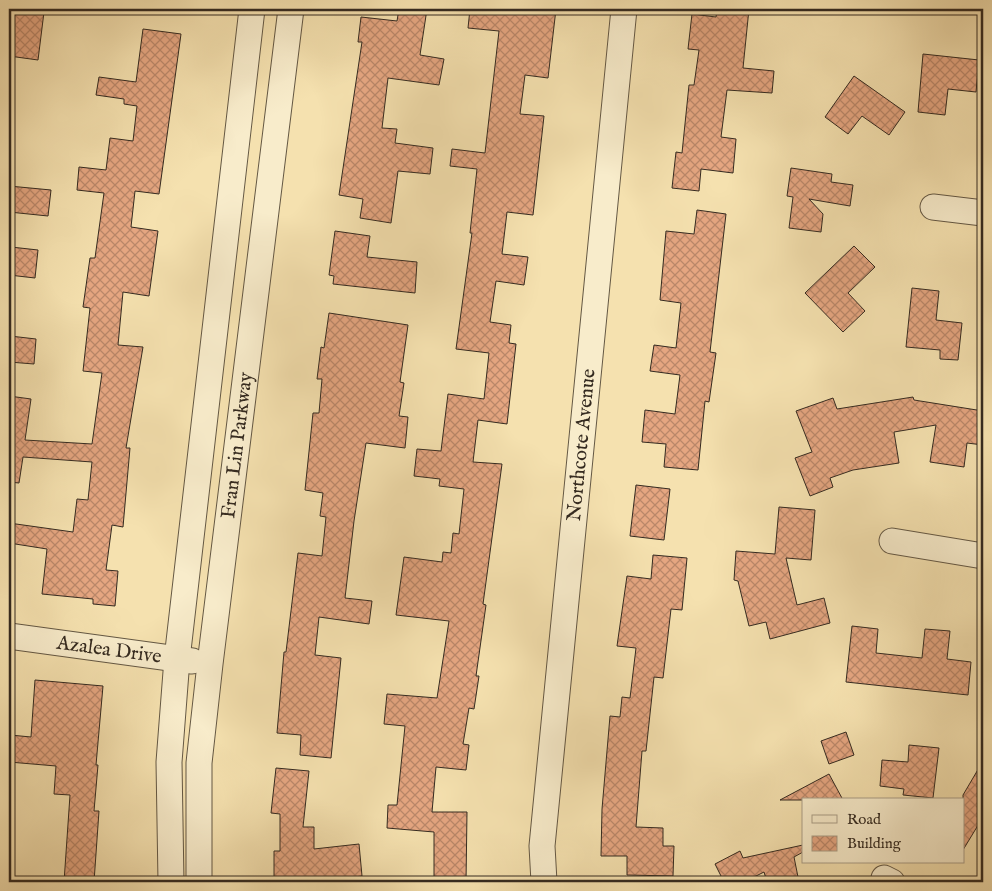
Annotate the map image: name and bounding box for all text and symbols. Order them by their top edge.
street label: Northcote Avenue [561,367,601,523]
street label: Fran Lin Parkway [216,370,259,520]
street label: Azalea Drive [54,630,163,669]
legend [802,798,964,864]
text: Road [847,810,882,829]
text: Building [847,834,902,853]

